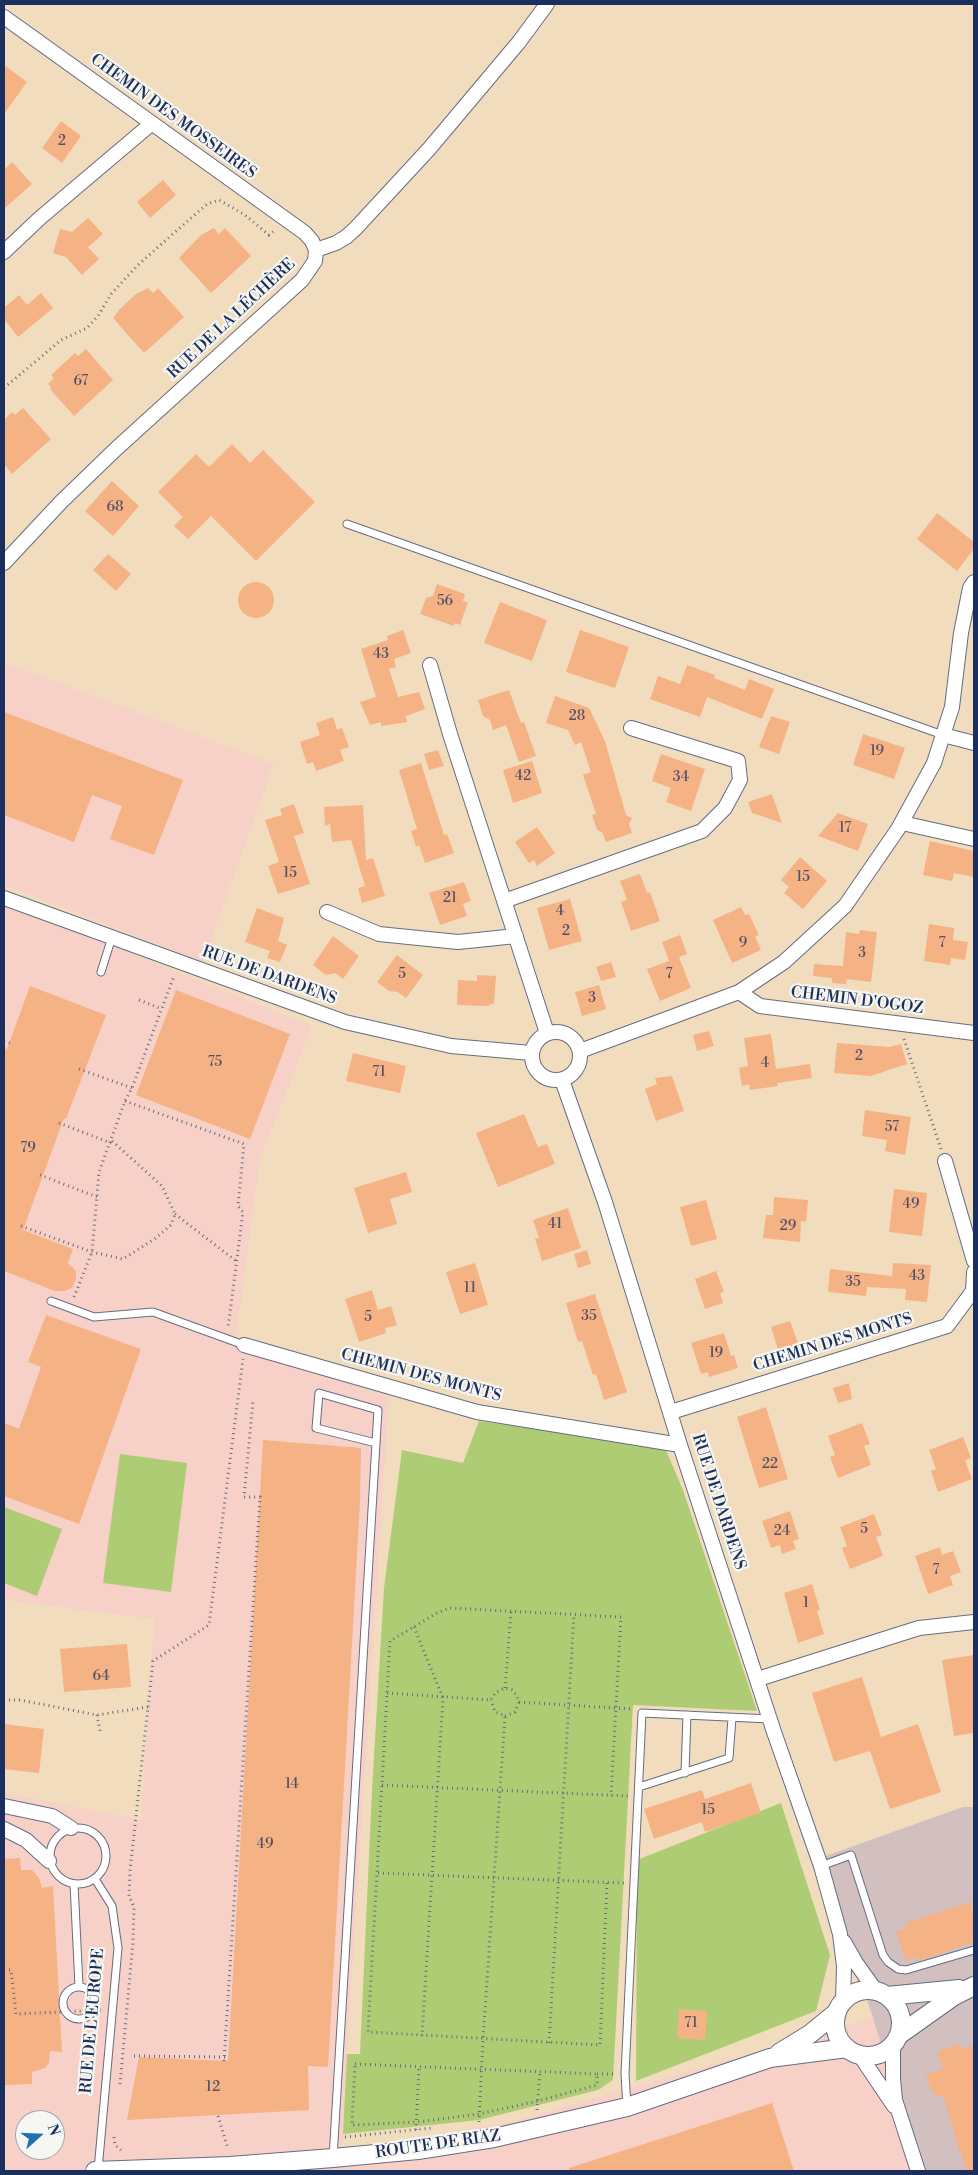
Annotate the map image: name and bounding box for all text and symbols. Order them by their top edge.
street label: CHEMIN DES MOSSEIRES [86,50,260,184]
house number: 2 [58,134,66,150]
street label: RUE DE LA LÉCHÈRE [164,255,300,383]
house number: 67 [74,374,88,390]
house number: 68 [106,500,124,516]
house number: 56 [437,594,453,610]
house number: 43 [373,647,389,663]
house number: 28 [569,709,585,725]
house number: 19 [870,744,884,760]
house number: 42 [515,769,531,785]
house number: 34 [673,770,689,786]
house number: 17 [839,821,851,837]
house number: 15 [283,866,297,882]
house number: 15 [796,870,810,886]
house number: 21 [443,891,457,907]
house number: 4 [556,904,564,920]
house number: 2 [562,924,570,940]
house number: 9 [739,936,747,952]
house number: 7 [938,936,946,952]
street label: RUE DE DARDENS [199,943,339,1009]
house number: 3 [858,946,866,962]
house number: 5 [398,967,406,983]
house number: 7 [665,967,673,983]
street label: CHEMIN D'OGOZ [790,983,924,1019]
house number: 3 [588,991,596,1007]
house number: 2 [855,1049,863,1065]
house number: 75 [208,1055,222,1071]
house number: 4 [761,1056,769,1072]
house number: 71 [372,1065,386,1081]
house number: 57 [885,1120,899,1136]
house number: 79 [20,1141,36,1157]
house number: 49 [903,1197,919,1213]
house number: 41 [548,1217,562,1233]
house number: 29 [780,1219,796,1235]
house number: 43 [909,1269,925,1285]
house number: 35 [845,1275,861,1291]
house number: 11 [464,1281,476,1297]
house number: 35 [581,1309,597,1325]
house number: 5 [364,1310,372,1326]
street label: CHEMIN DES MONTS [751,1310,915,1376]
street label: CHEMIN DES MONTS [339,1345,503,1407]
house number: 19 [709,1346,723,1362]
street label: RUE DE DARDENS [687,1432,749,1572]
house number: 22 [762,1457,778,1473]
house number: 5 [860,1522,868,1538]
house number: 24 [774,1524,790,1540]
house number: 7 [932,1563,940,1579]
house number: 1 [803,1596,809,1612]
house number: 64 [92,1669,110,1685]
house number: 14 [285,1777,299,1793]
house number: 15 [701,1803,715,1819]
house number: 49 [257,1837,273,1853]
street label: RUE DE L'EUROPE [77,1948,109,2094]
house number: 71 [684,2016,698,2032]
house number: 12 [206,2080,220,2096]
north arrow [15,2110,65,2160]
text: N [43,2122,64,2138]
street label: ROUTE DE RIAZ [374,2127,502,2163]

